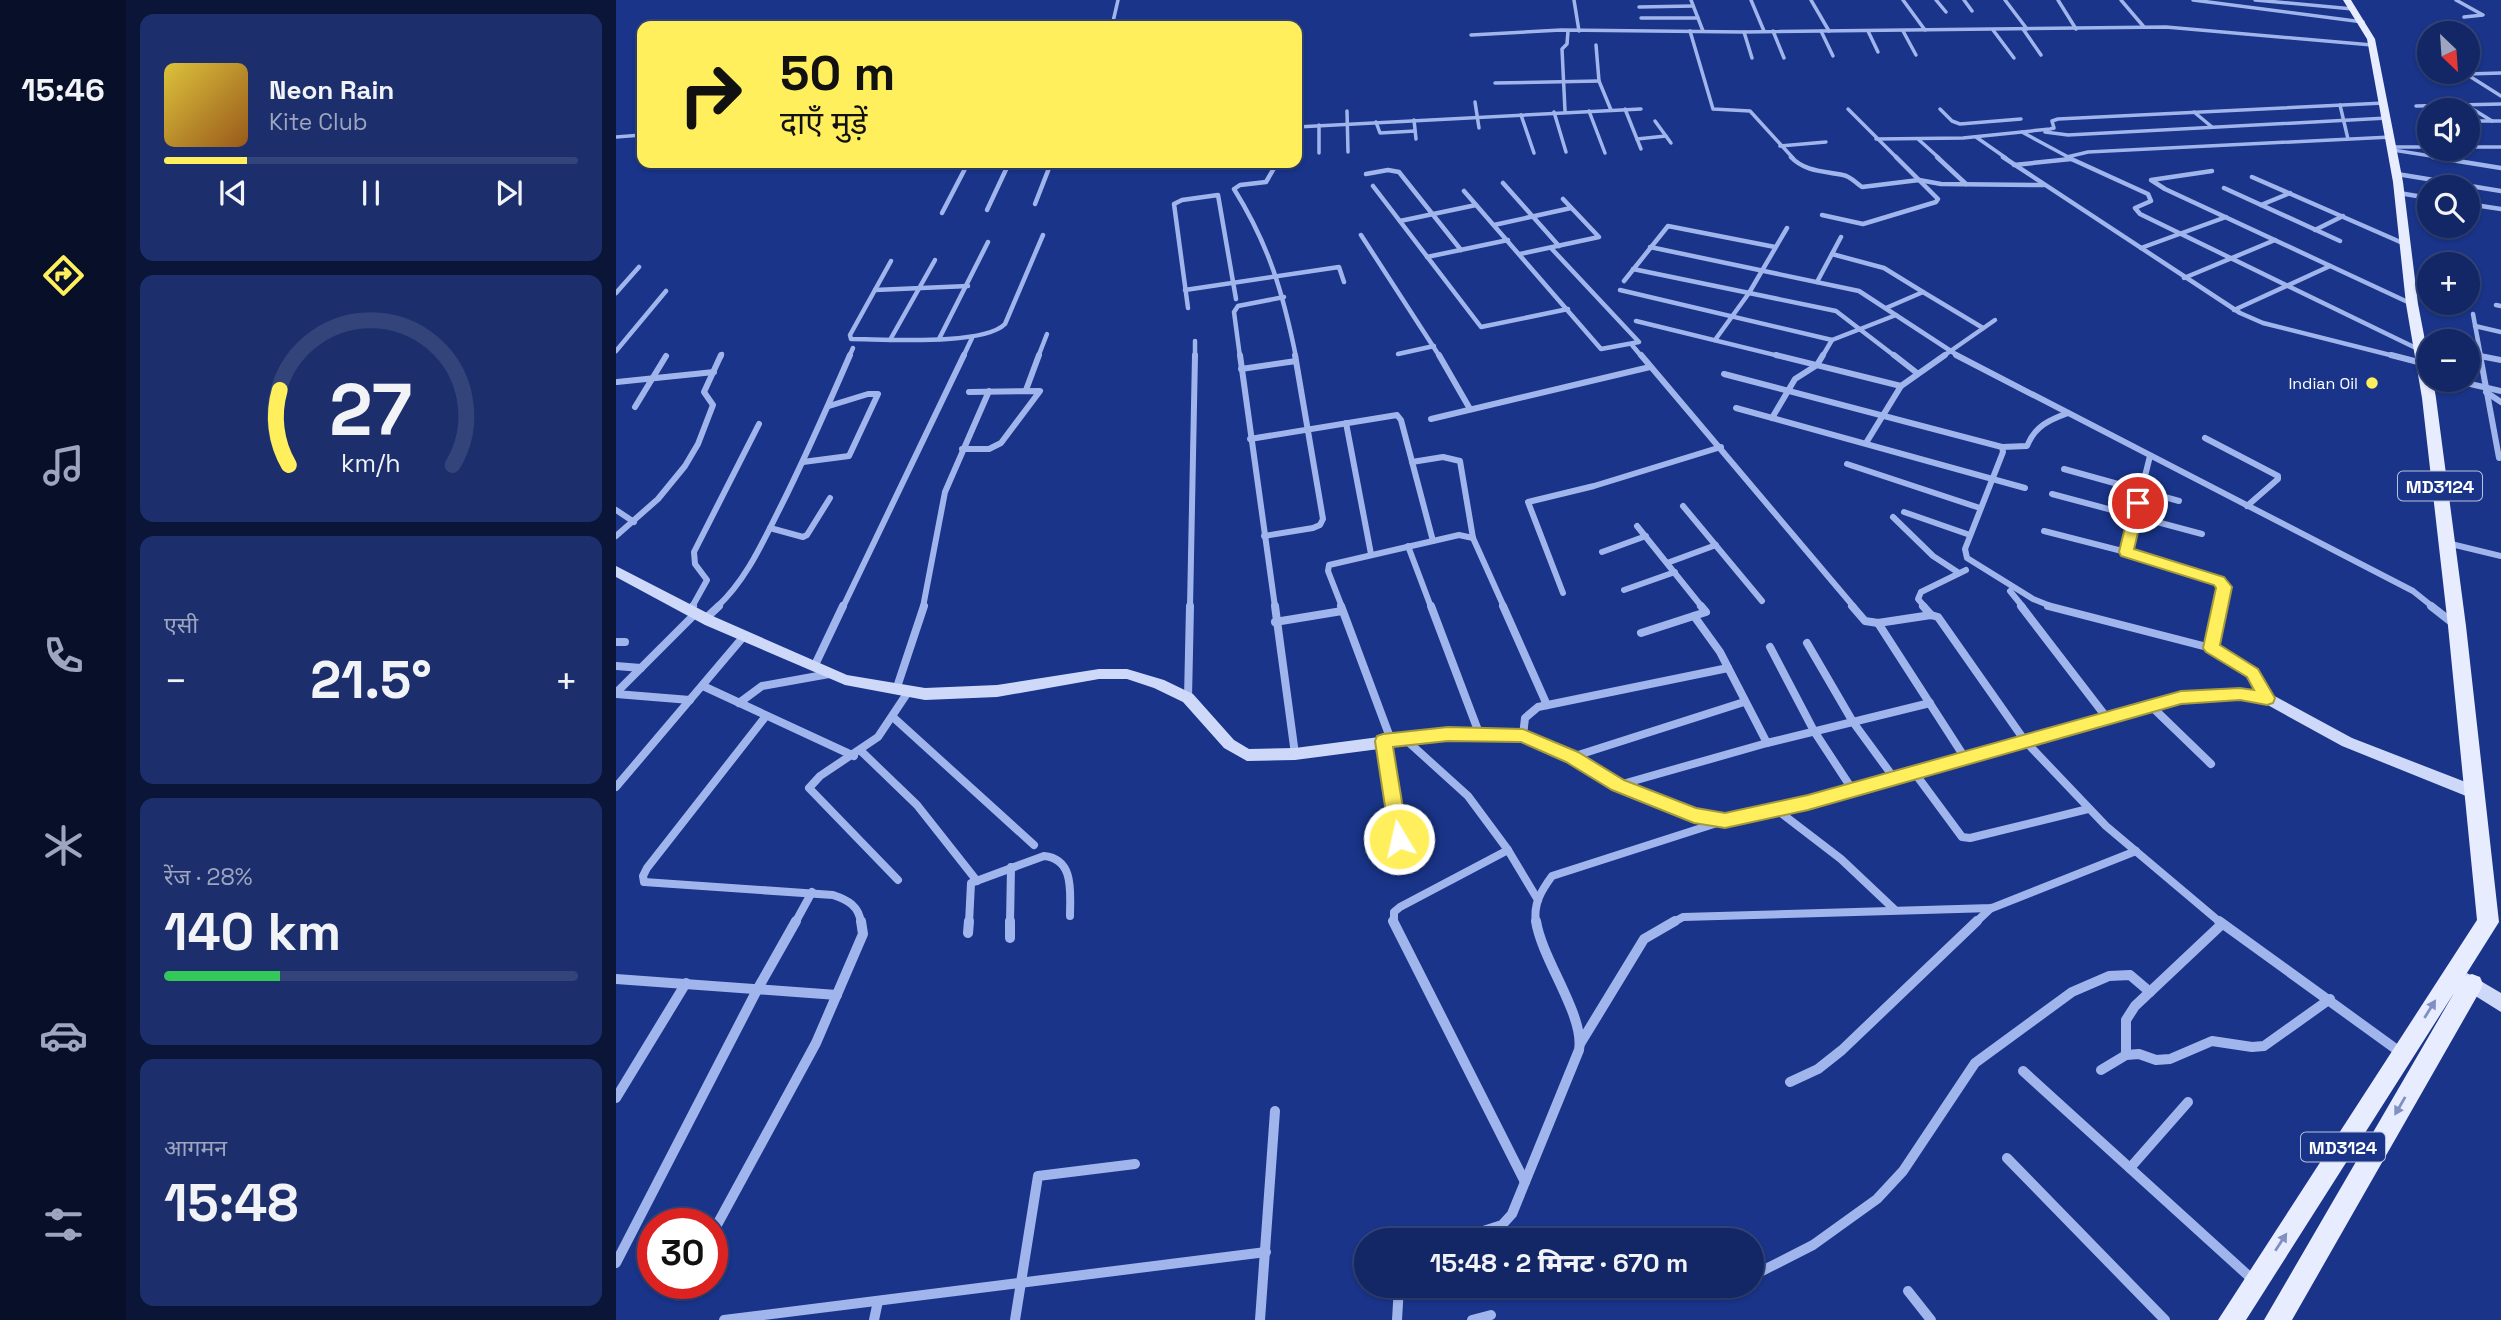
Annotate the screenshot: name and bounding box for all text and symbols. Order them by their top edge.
north arrow [2417,21,2480,84]
map controls [2417,21,2480,392]
text: 50 m [780,42,895,104]
icon: right [665,49,756,140]
text: 15:46 [21,70,105,110]
text: Neon Rain [269,73,394,107]
button: sound [2417,98,2480,161]
text: दाएँ मुड़ें [780,103,867,143]
text: Kite Club [269,107,368,137]
icon: previous [214,174,252,212]
icon: pause [352,174,390,212]
icon: next [490,174,528,212]
button: search [2417,175,2480,238]
icon: directions [39,251,88,300]
button: + [2417,252,2480,315]
button: − [2417,329,2480,392]
text: 27 [330,363,412,456]
place label: Indian Oil [2288,373,2358,394]
marker: Indian Oil [2364,375,2380,391]
icon: music [39,441,88,490]
text: km/h [341,447,401,479]
road number: MD3124 [2398,472,2482,500]
pin [2108,473,2168,533]
icon: arrive [2119,484,2157,522]
text: एसी [164,610,198,640]
icon: phone [39,631,88,680]
text: 21.5° [310,647,432,713]
text: − [164,657,188,705]
text: + [554,657,578,705]
position arrow [1362,802,1436,876]
icon: climate [39,821,88,870]
text: रेंज · 28% [164,862,253,892]
text: 140 km [164,899,341,965]
one-way arrow [2424,1000,2437,1019]
icon: car [39,1011,88,1060]
one-way arrow [2394,1097,2406,1116]
road number: MD3124 [2301,1132,2385,1162]
text: आगमन [164,1133,227,1163]
text: 15:48 [164,1170,298,1236]
icon: filters [39,1200,88,1249]
speed limit sign: 30 [637,1208,728,1299]
one-way arrow [2274,1233,2288,1251]
text: 15:48 · 2 मिनट · 670 m [1430,1246,1688,1280]

